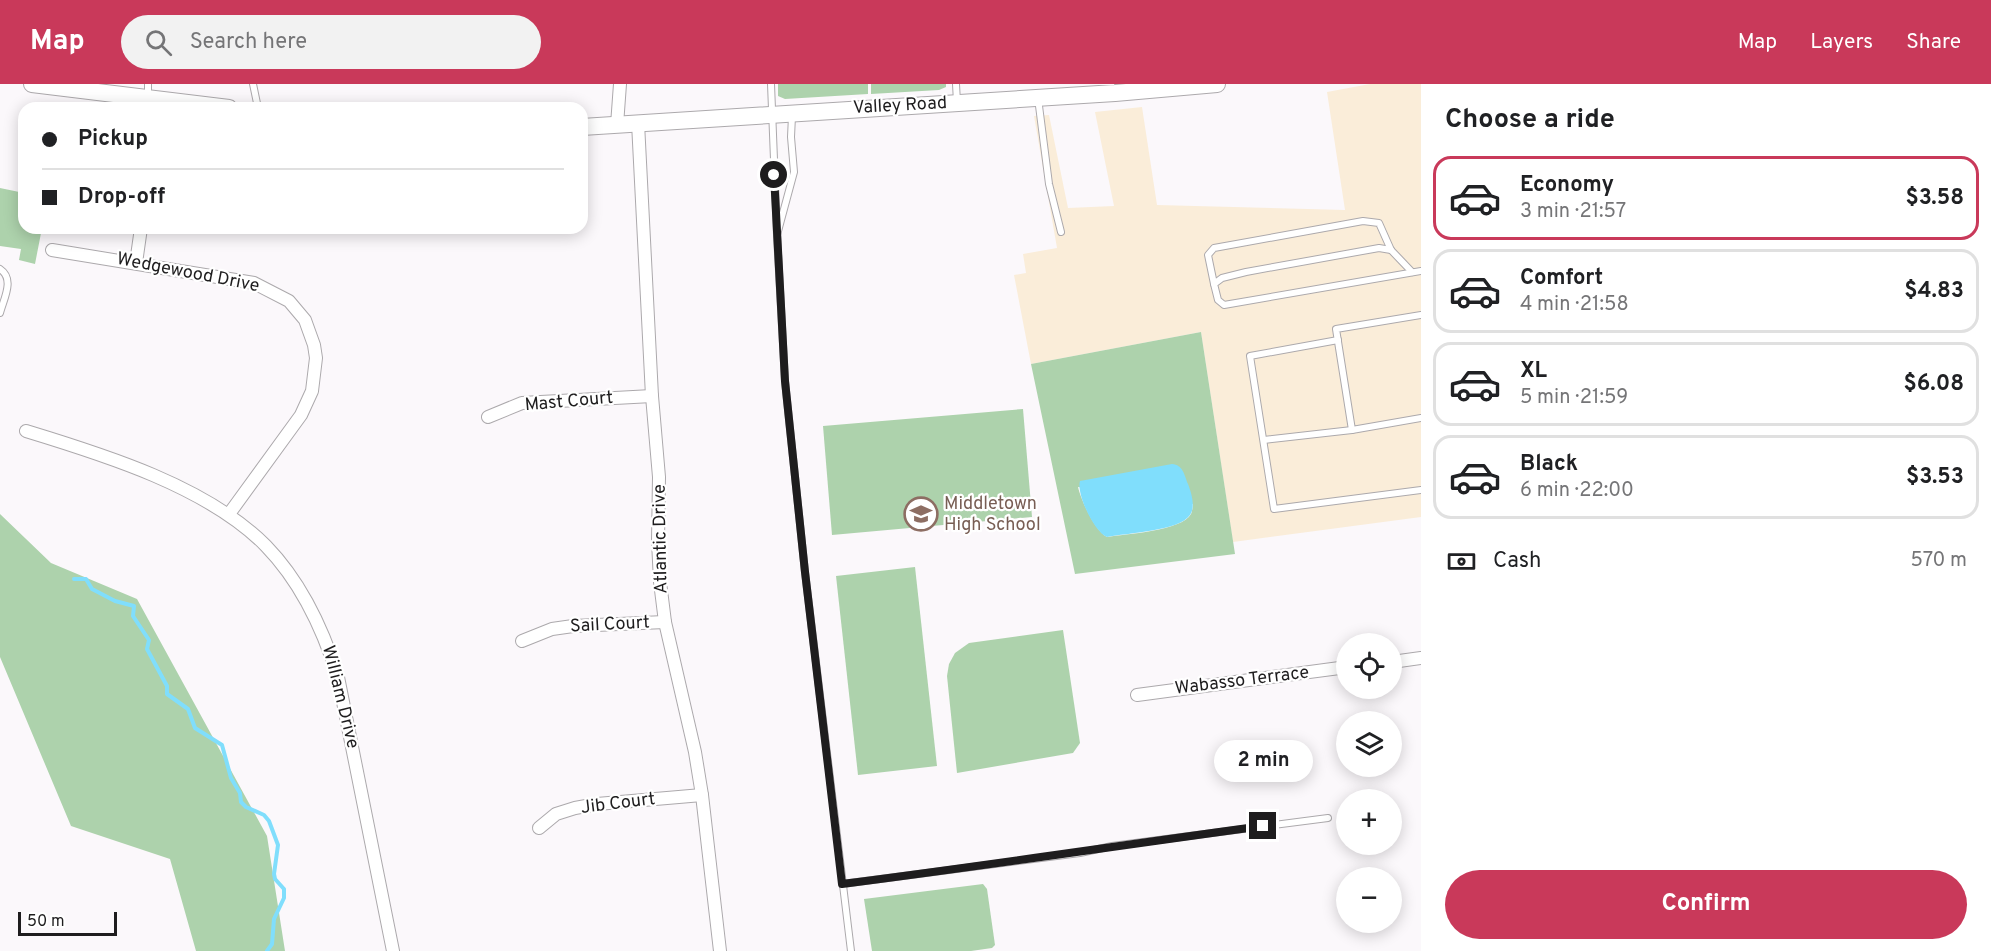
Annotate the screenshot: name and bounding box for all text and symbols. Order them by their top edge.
search box [121,15,541,69]
text: Map [30,24,85,60]
icon: search [142,26,175,59]
text: Search here [190,29,307,56]
text: Map [1738,29,1777,56]
text: Layers [1810,29,1873,56]
text: Share [1906,29,1961,56]
street label: Valley Road [852,92,948,120]
text: Choose a ride [1445,103,1615,137]
text: Pickup [78,126,148,153]
route start [760,161,787,188]
icon: car [1448,171,1502,225]
text: Economy [1520,172,1614,199]
text: Drop-off [78,184,165,211]
text: $3.58 [1905,185,1964,212]
text: 3 min · 21:57 [1520,199,1626,225]
street label: Wedgewood Drive [115,248,261,298]
icon: car [1448,264,1502,318]
text: Comfort [1520,265,1603,292]
text: $4.83 [1904,278,1964,305]
text: 4 min · 21:58 [1520,292,1629,318]
icon: car [1448,357,1502,411]
text: XL [1520,358,1547,385]
text: $6.08 [1904,371,1964,398]
text: 5 min · 21:59 [1520,385,1628,411]
street label: Mast Court [524,387,614,417]
icon: car [1448,450,1502,504]
text: Black [1520,451,1578,478]
text: $3.53 [1906,464,1964,491]
text: 6 min · 22:00 [1520,478,1634,504]
street label: Atlantic Drive [649,484,673,594]
place label: Middletown High School [944,493,1041,537]
school or university icon: Middletown High School [903,496,939,532]
icon: cash [1445,545,1478,578]
text: Cash [1493,548,1542,575]
text: 570 m [1910,548,1967,574]
street label: Sail Court [570,611,650,639]
map controls [1336,633,1402,933]
button: locate [1336,633,1402,699]
street label: William Drive [316,643,364,751]
street label: Wabasso Terrace [1174,661,1310,701]
button: layers [1336,711,1402,777]
callout: 2 min [1214,739,1312,781]
text: 2 min [1237,748,1290,774]
street label: Jib Court [579,788,657,820]
button: + [1336,789,1402,855]
route end [1249,812,1276,839]
button: − [1336,867,1402,933]
button: Confirm [1445,870,1967,939]
scale bar [18,909,117,936]
text: 50 m [27,912,65,932]

